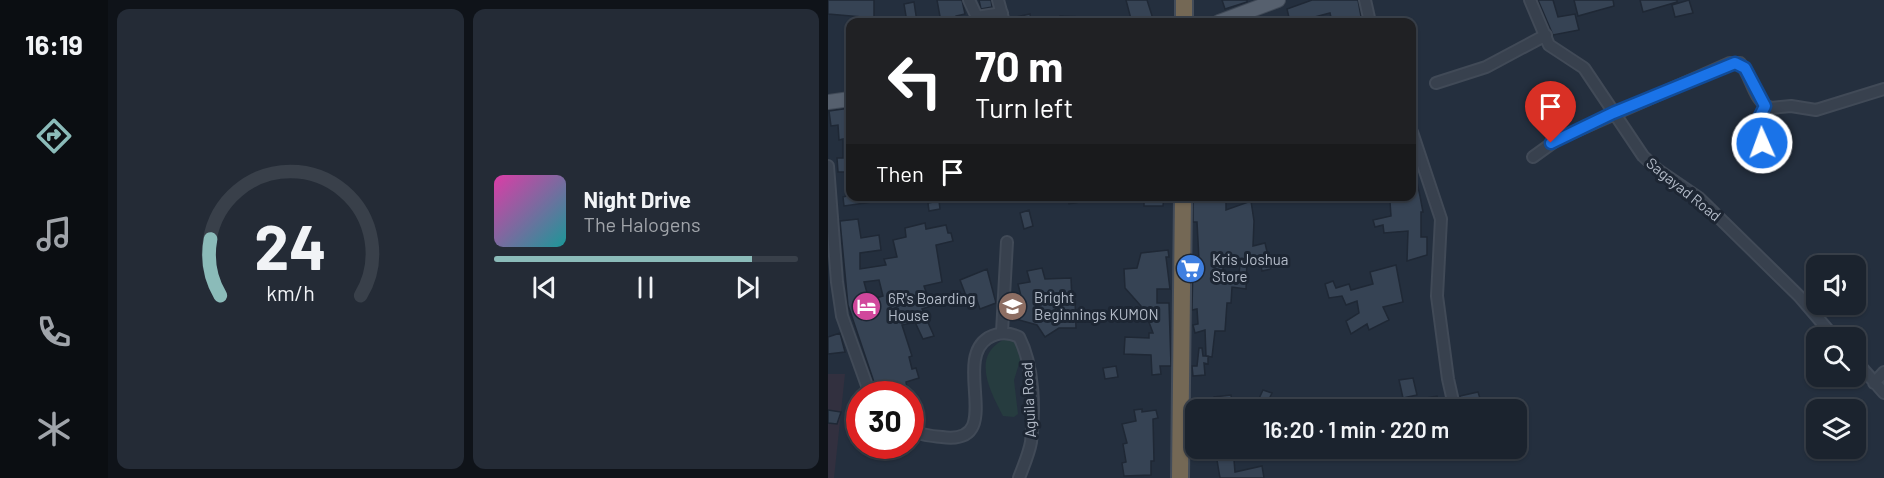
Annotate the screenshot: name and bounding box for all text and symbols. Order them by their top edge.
text: 16:19 [25,28,83,60]
text: 70 m [975,40,1063,90]
icon: left [876,42,954,120]
pin [1525,81,1576,143]
icon: arrive [1534,90,1567,123]
text: Turn left [975,91,1073,123]
position arrow [1730,111,1794,175]
icon: directions [33,115,75,157]
street label: Sagayad Road [1643,153,1725,225]
icon: arrive [936,156,969,189]
text: Then [876,160,924,186]
text: Night Drive [584,186,691,212]
text: 24 [254,208,327,282]
text: The Halogens [584,212,701,236]
icon: music [33,213,75,255]
place label: Kris Joshua Store [1212,250,1289,285]
supermarket icon: Kris Joshua Store [1175,252,1207,284]
map controls [1806,255,1866,459]
button: sound [1806,255,1866,315]
icon: previous [528,271,561,304]
icon: pause [629,271,662,304]
icon: next [731,271,764,304]
text: km/h [266,280,315,305]
place label: Bright Beginnings KUMON [1034,288,1159,323]
place label: 6R's Boarding House [888,289,975,324]
school or university icon: Bright Beginnings KUMON [997,290,1029,322]
hotel icon: 6R's Boarding House [851,291,883,323]
icon: phone [33,311,75,353]
button: search [1806,327,1866,387]
street label: Aguila Road [1017,362,1039,438]
speed limit sign: 30 [846,381,924,459]
button: layers [1806,399,1866,459]
icon: climate [33,408,75,450]
text: 16:20 · 1 min · 220 m [1263,416,1449,442]

